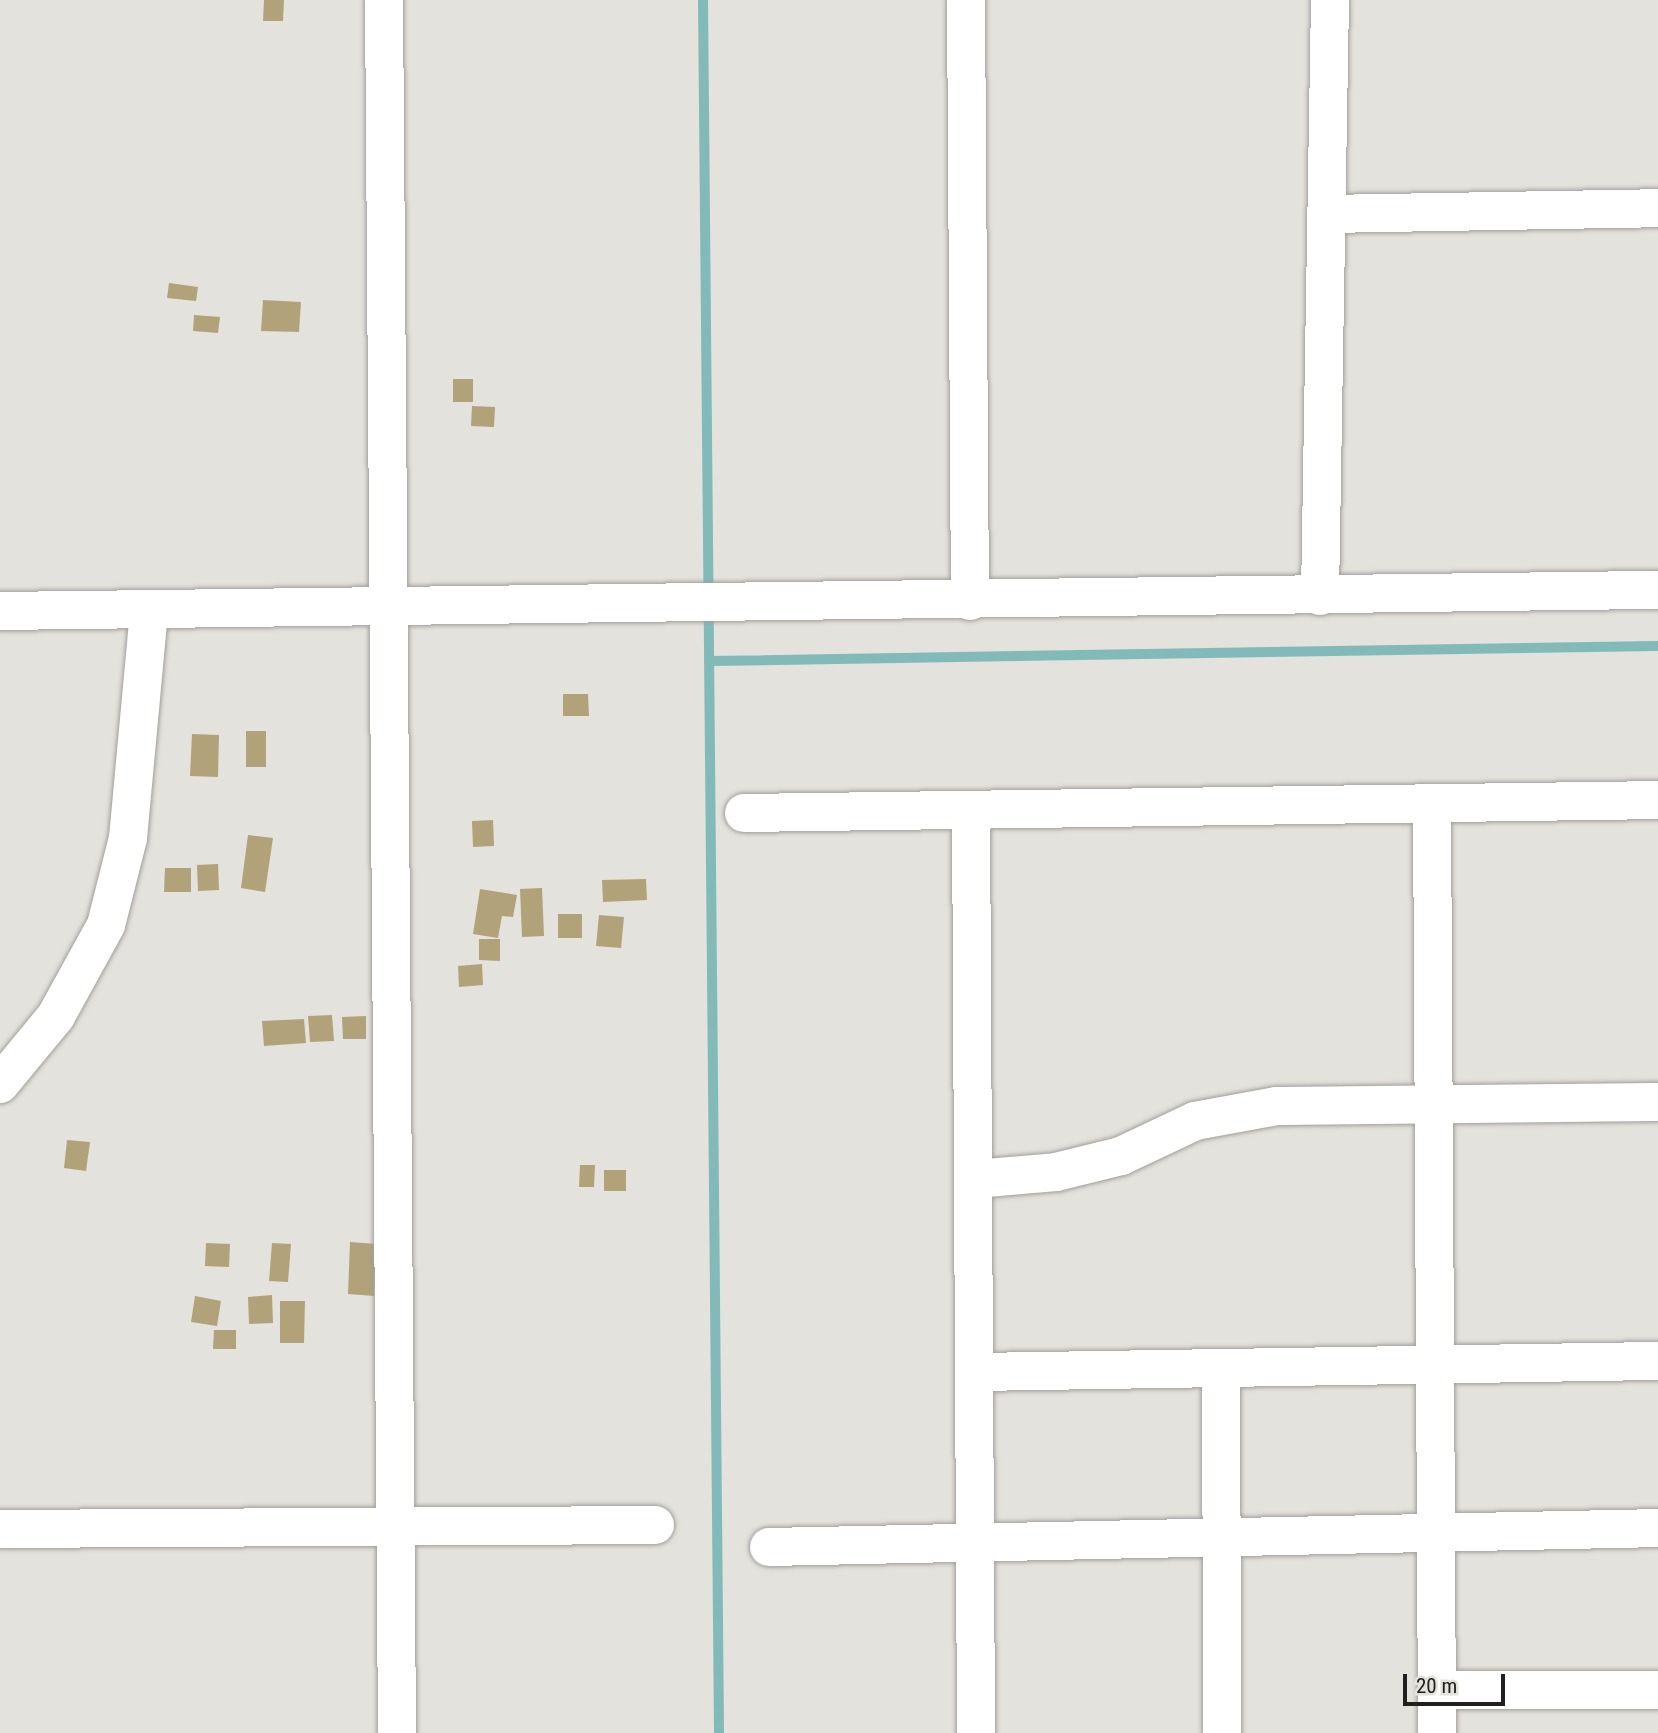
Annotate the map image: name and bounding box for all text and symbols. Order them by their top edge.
scale bar [1406,1660,1508,1704]
text: 20 m [1416,1674,1457,1698]

